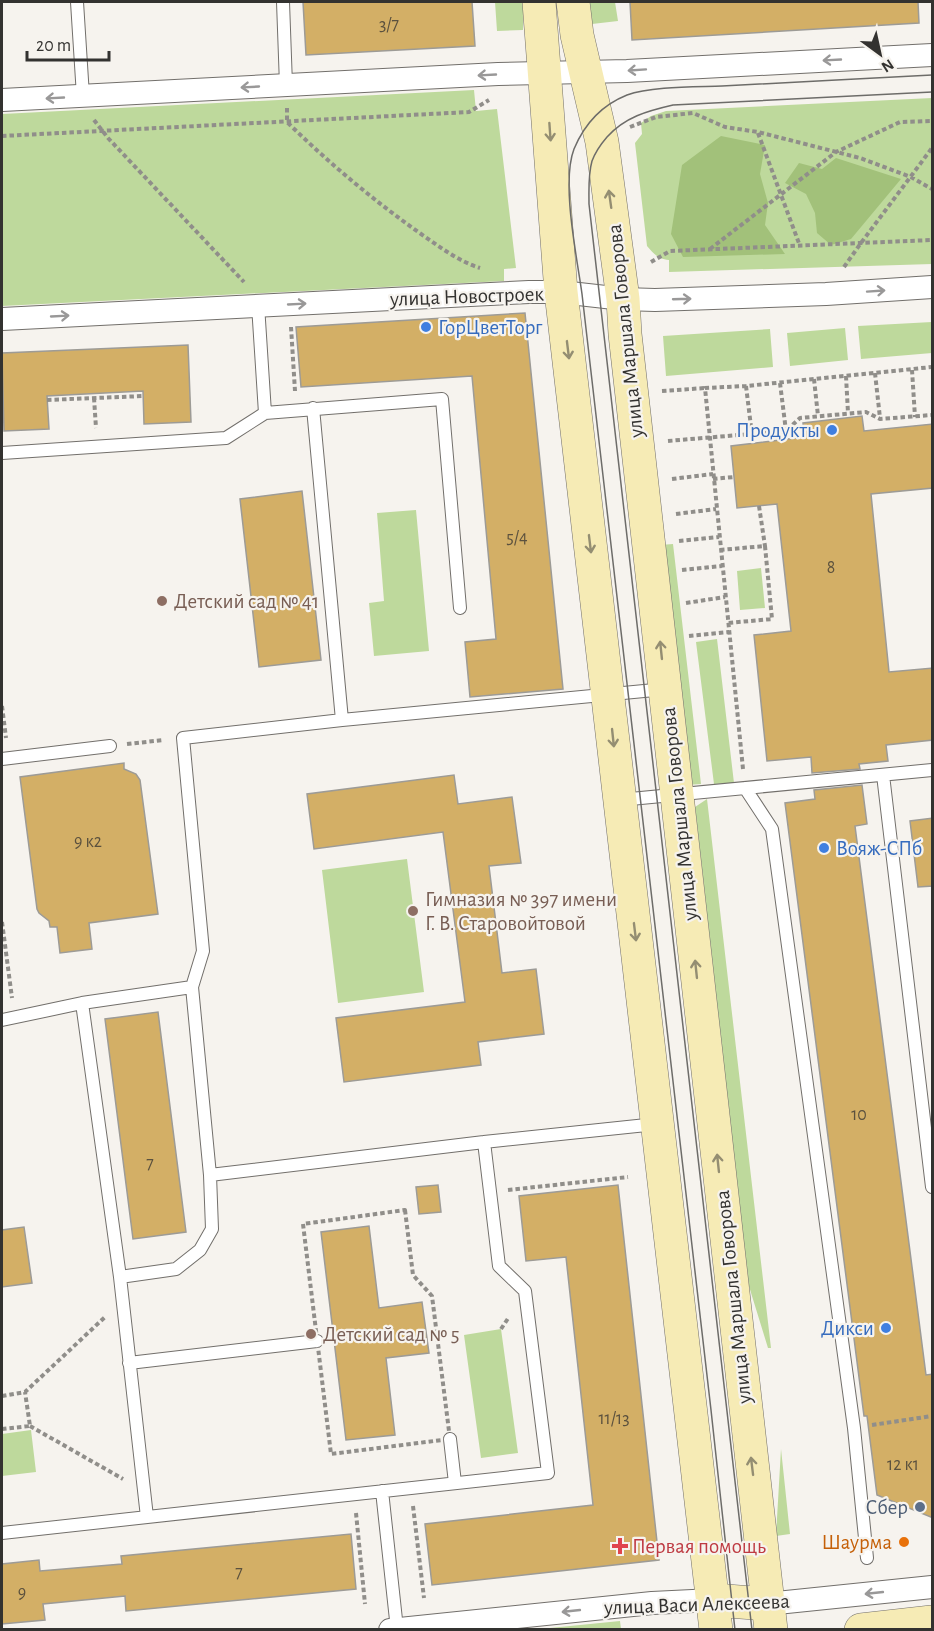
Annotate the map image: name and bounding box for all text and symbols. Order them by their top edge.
house number: 3/7 [379,16,399,34]
scale bar [27,24,110,62]
north arrow [850,24,910,84]
text: 20 m [36,37,71,55]
one-way arrow [823,55,843,66]
text: N [879,56,897,75]
one-way arrow [628,65,648,76]
one-way arrow [477,69,497,80]
one-way arrow [241,82,261,93]
one-way arrow [46,92,66,103]
one-way arrow [544,121,555,141]
one-way arrow [604,189,615,209]
street label: улица Маршала Говорова [604,223,647,440]
street label: улица Новостроек [389,283,545,310]
one-way arrow [866,285,886,296]
one-way arrow [671,293,691,305]
one-way arrow [286,298,306,309]
one-way arrow [49,310,69,321]
place label: ГорЦветТорг [438,317,543,338]
marker: ГорЦветТорг [419,320,433,334]
one-way arrow [562,340,573,360]
place label: Продукты [736,420,820,441]
marker: Продукты [825,423,839,437]
house number: 5/4 [506,529,528,547]
one-way arrow [585,534,596,554]
house number: 8 [827,559,835,577]
place label: Детский сад № 41 [174,591,319,612]
marker: Детский сад № 41 [155,594,169,608]
one-way arrow [655,641,666,660]
street label: улица Маршала Говорова [658,706,701,923]
one-way arrow [608,727,619,747]
house number: 9 к2 [74,833,102,851]
place label: Вояж-СПб [836,838,922,859]
marker: Вояж-СПб [817,841,831,855]
place label: Гимназия № 397 имени Г. В. Старовойтовой [425,889,617,934]
marker: Гимназия № 397 имени Г. В. Старовойтовой [406,904,420,918]
one-way arrow [630,921,641,941]
one-way arrow [691,960,702,979]
house number: 10 [851,1106,867,1124]
one-way arrow [712,1153,723,1173]
house number: 7 [146,1155,154,1173]
street label: улица Маршала Говорова [712,1189,755,1406]
place label: Дикси [821,1318,874,1339]
marker: Дикси [879,1321,893,1335]
place label: Детский сад № 5 [323,1324,460,1345]
marker: Детский сад № 5 [304,1327,318,1341]
house number: 11/13 [598,1410,630,1428]
house number: 12 к1 [887,1456,919,1474]
one-way arrow [746,1457,757,1477]
place label: Сбер [865,1497,908,1518]
marker: Сбер [913,1500,927,1514]
place label: Шаурма [822,1532,892,1553]
marker: Шаурма [897,1535,911,1549]
place label: Первая помощь [632,1536,766,1557]
marker: Первая помощь [613,1539,627,1553]
house number: 7 [235,1564,243,1582]
house number: 9 [18,1584,26,1602]
one-way arrow [865,1588,885,1599]
street label: улица Васи Алексеева [603,1591,791,1618]
one-way arrow [561,1606,581,1617]

